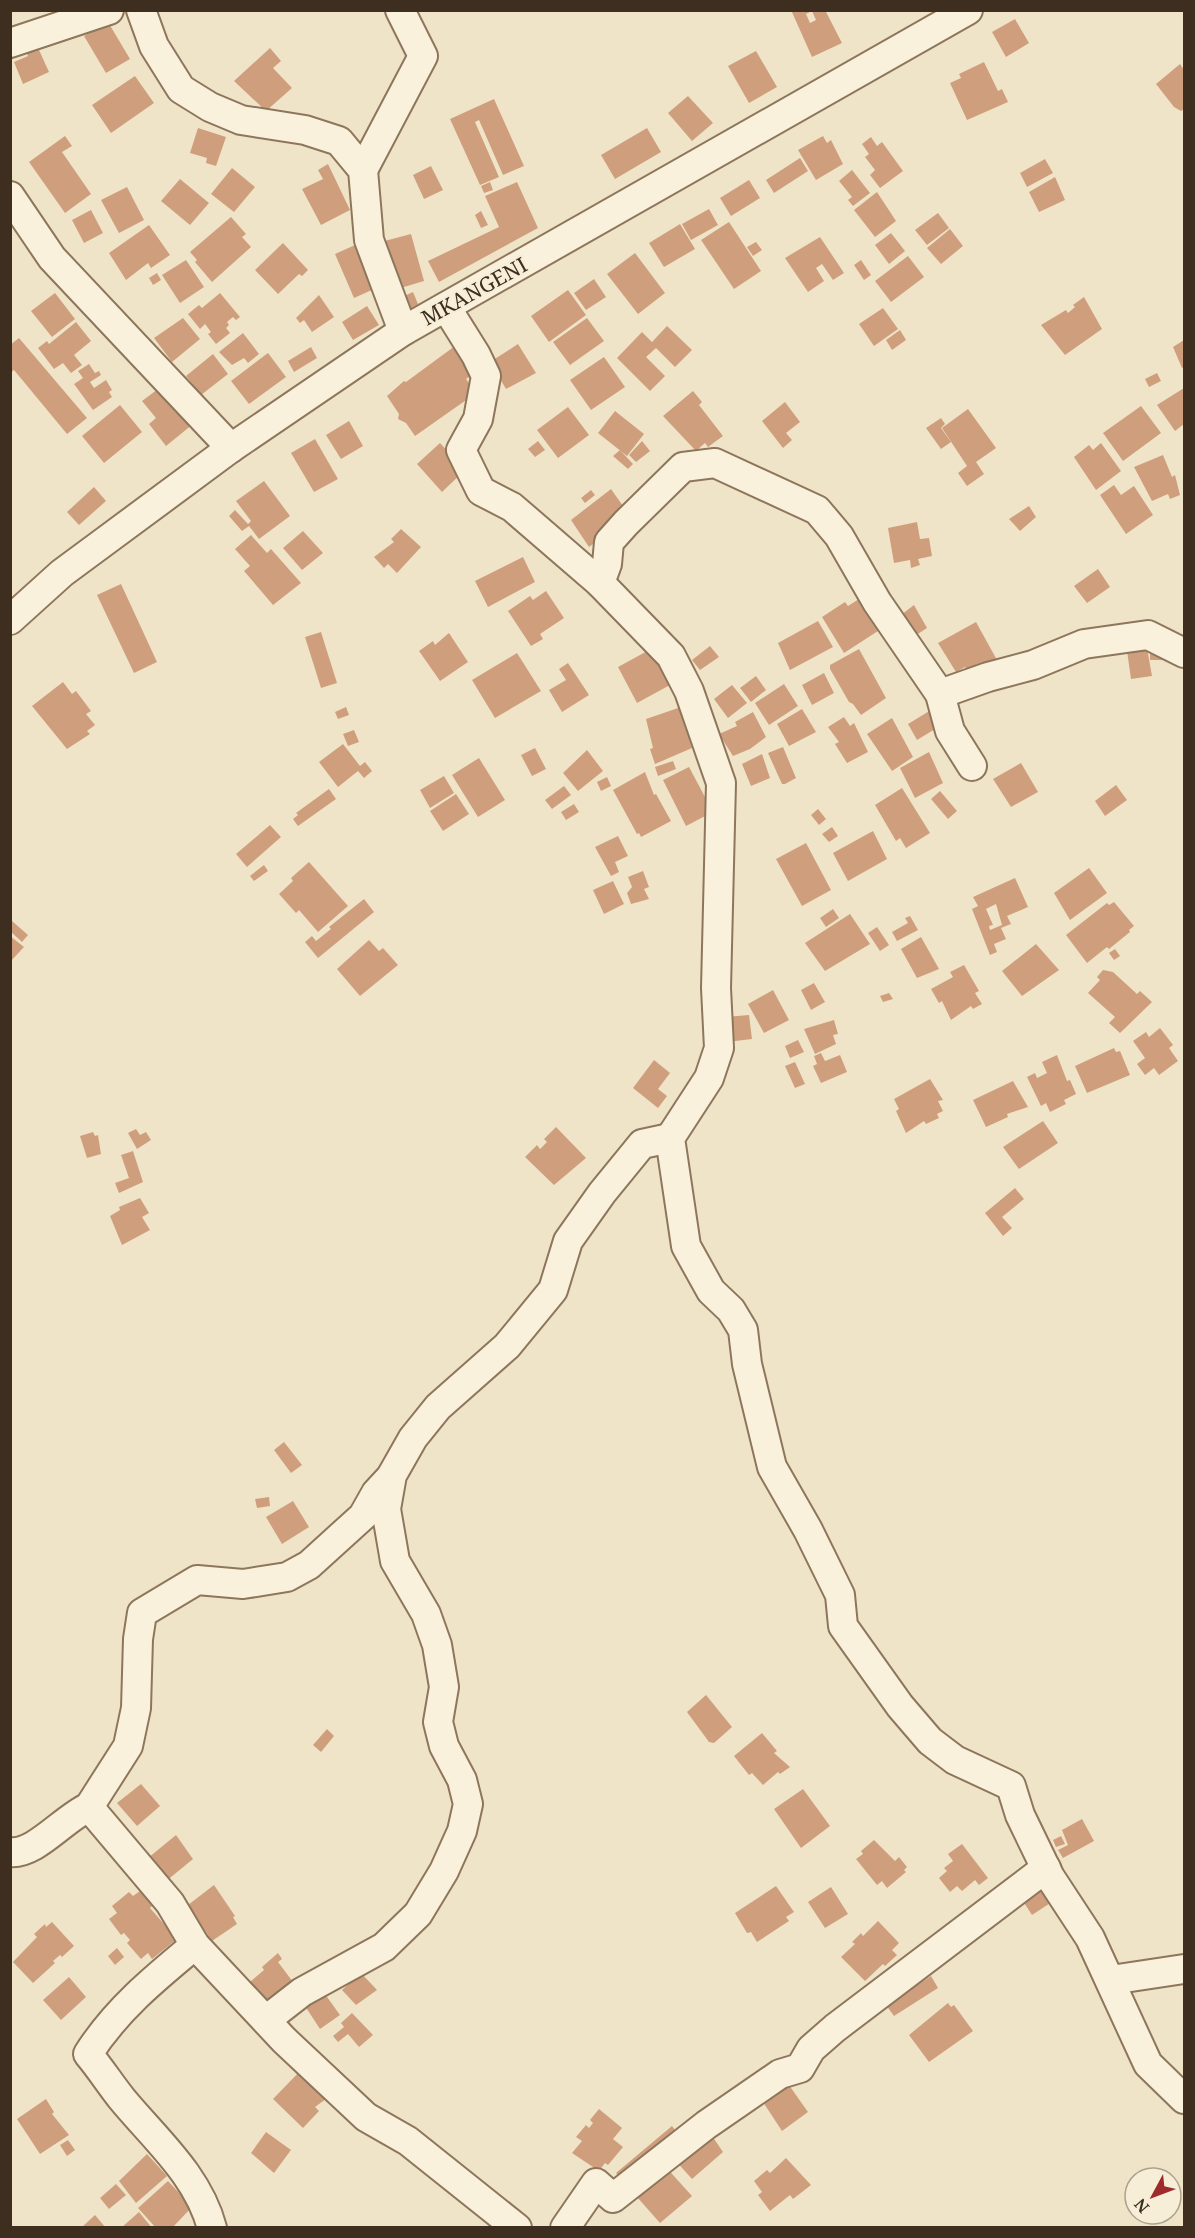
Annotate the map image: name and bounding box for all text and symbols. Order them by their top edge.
street label: MKANGENI [416,250,532,332]
north arrow [1123,2166,1183,2226]
text: N [1129,2194,1154,2218]

